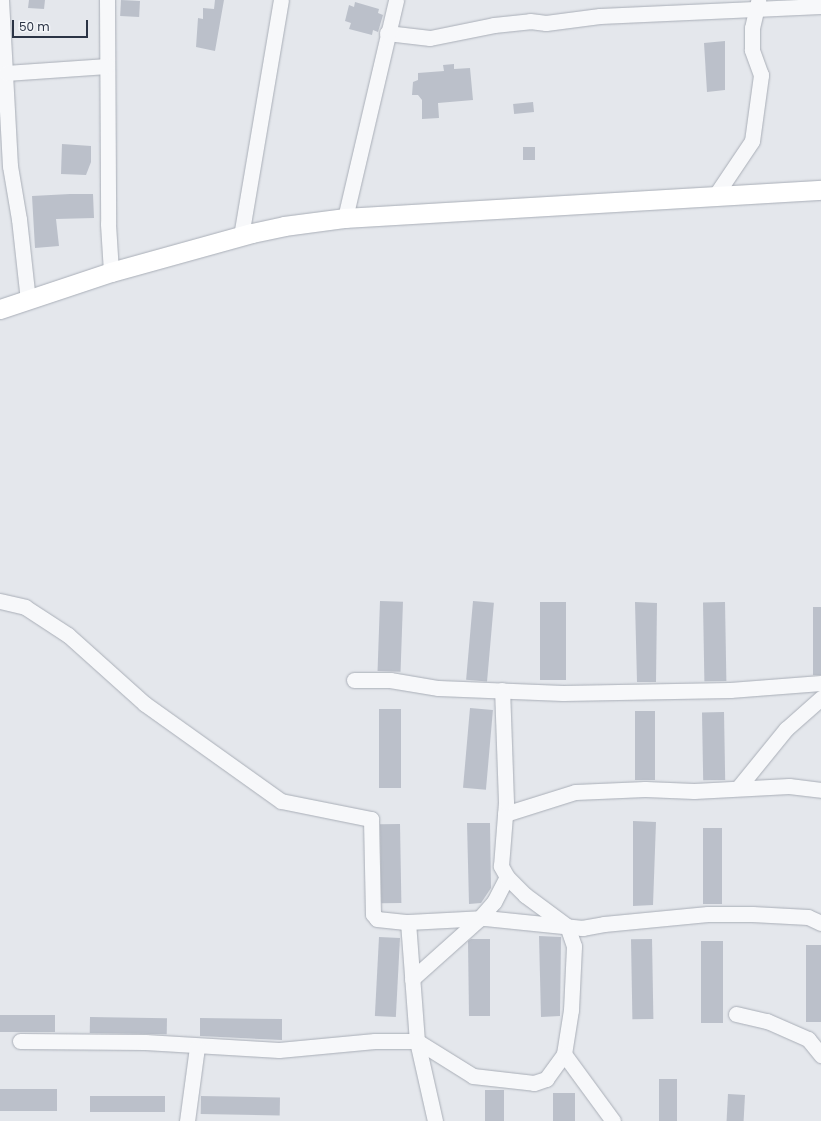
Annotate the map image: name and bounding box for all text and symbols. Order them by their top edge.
scale bar [14,12,90,38]
text: 50 m [19,18,50,35]

